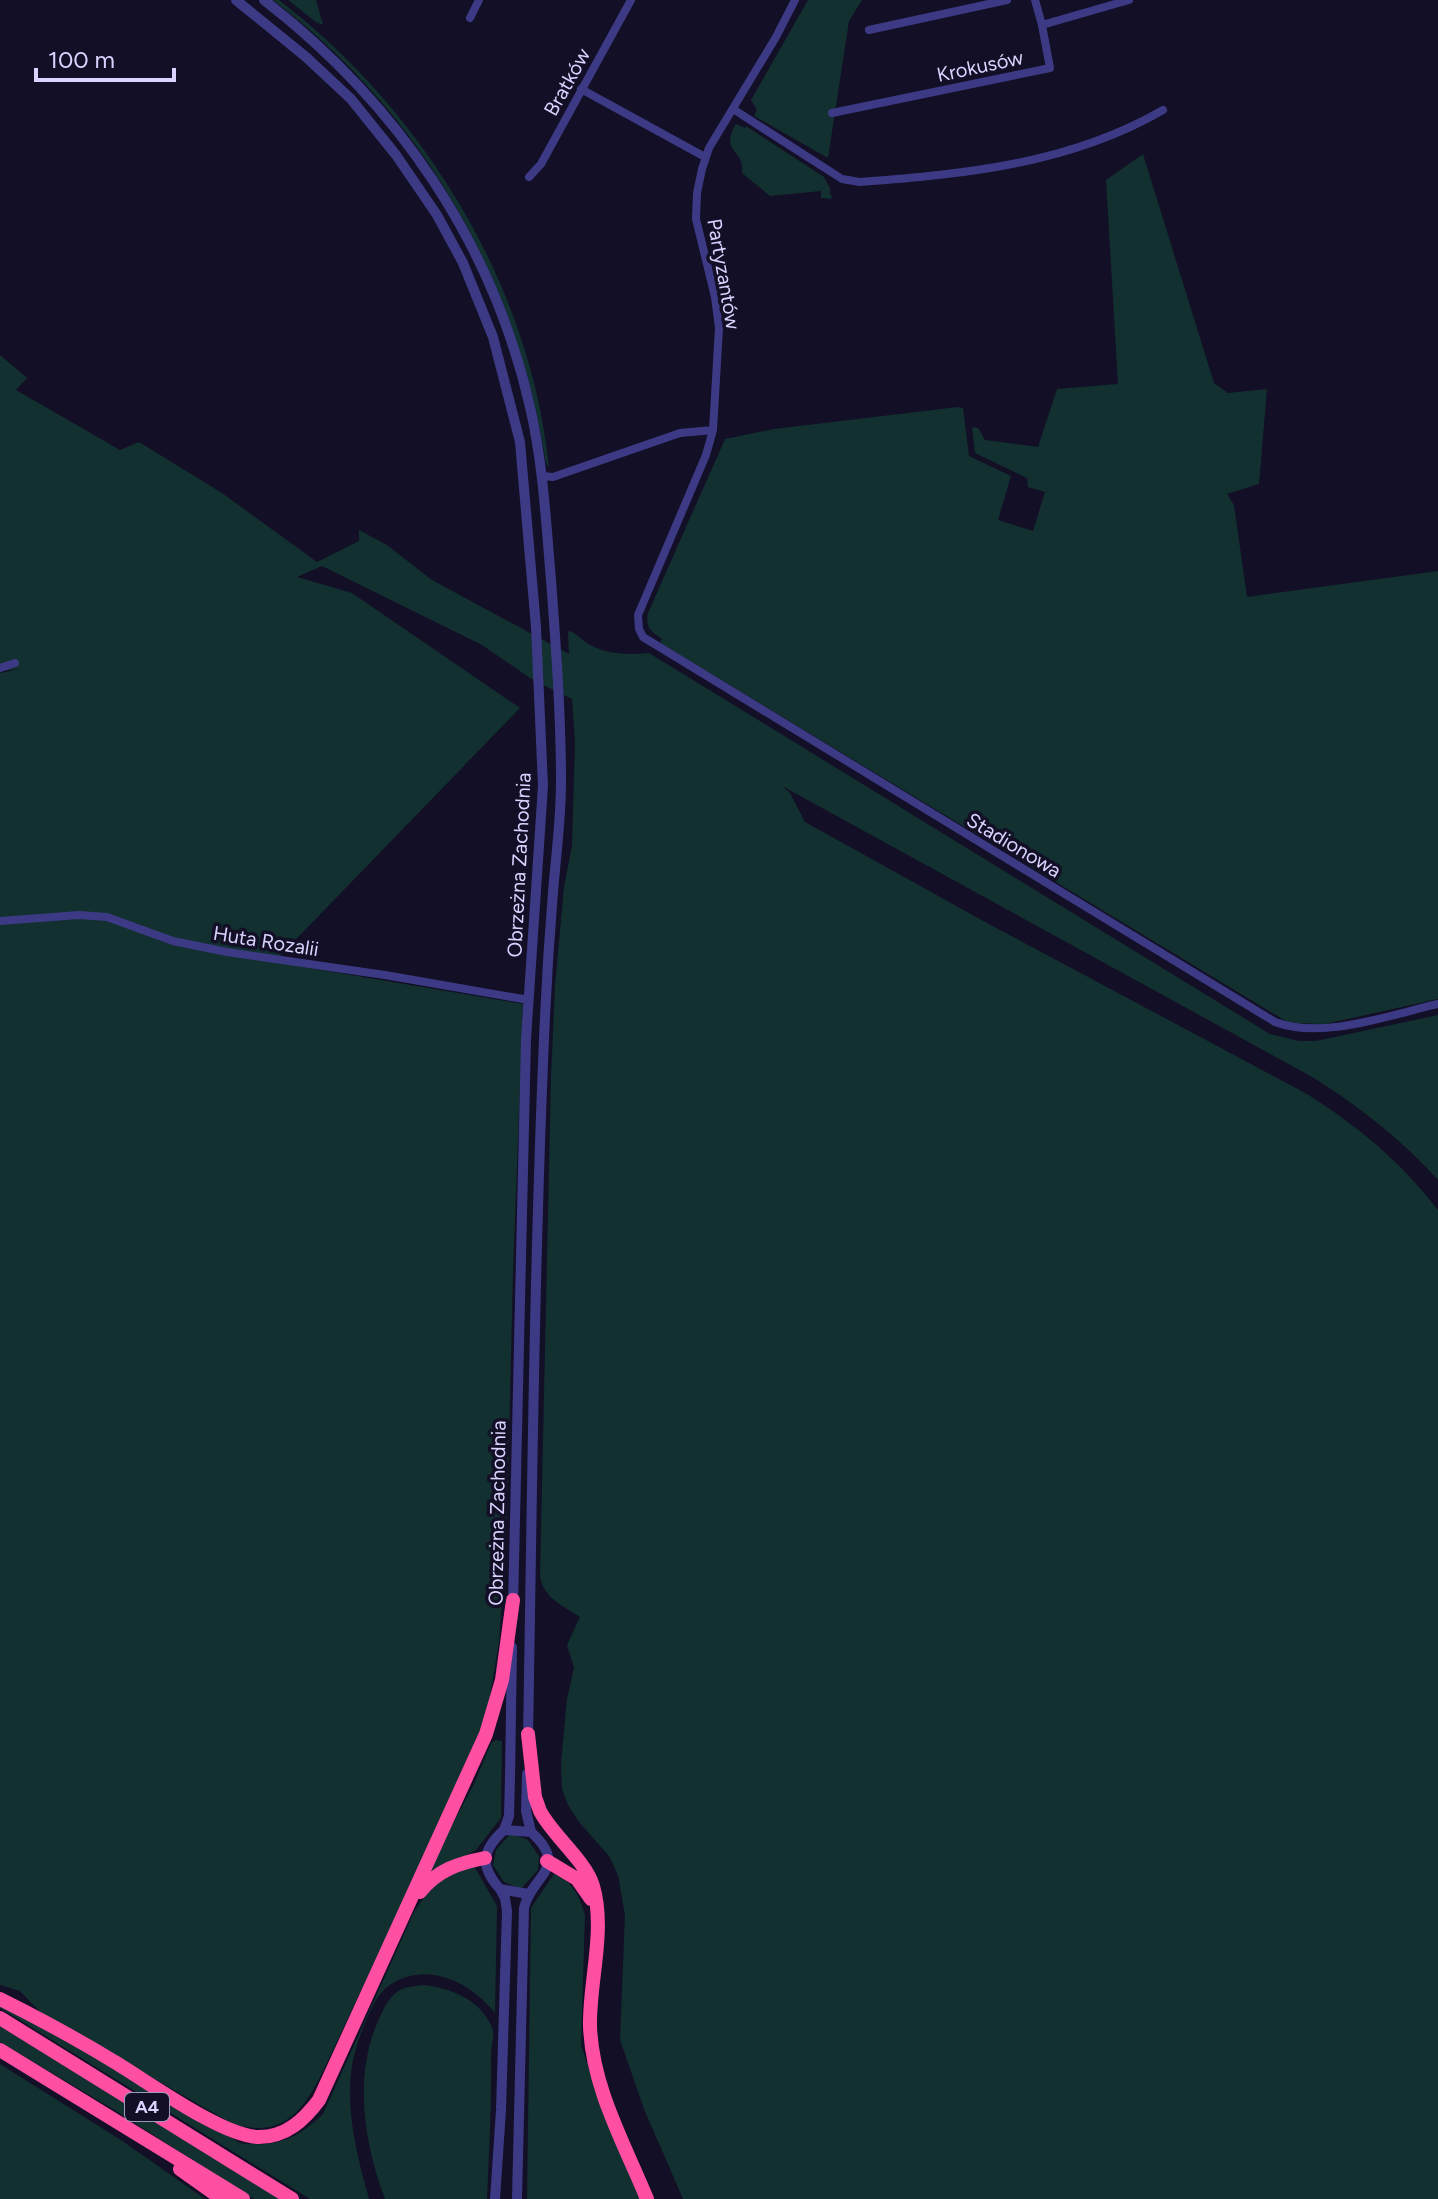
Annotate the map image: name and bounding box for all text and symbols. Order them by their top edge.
scale bar [36,32,174,82]
street label: Bratków [539,44,595,120]
text: 100 m [48,45,115,74]
street label: Krokusów [935,45,1026,87]
street label: Partyzantów [702,217,746,332]
street label: Obrzeżna Zachodnia [502,772,536,958]
street label: Stadionowa [962,807,1066,883]
street label: Huta Rozalii [211,921,321,961]
street label: Obrzeżna Zachodnia [483,1420,511,1606]
road number: A4 [125,2093,169,2121]

